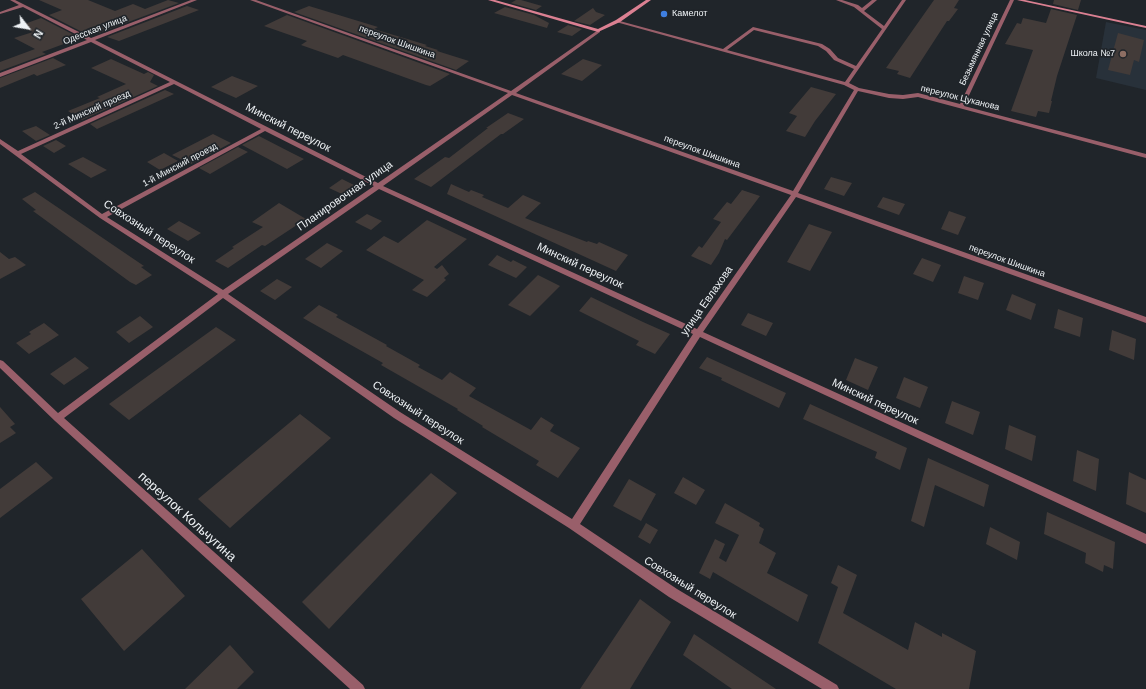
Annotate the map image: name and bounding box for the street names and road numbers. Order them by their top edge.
street label: Безымянная улица [957,11,1001,87]
street label: Одесская улица [62,13,128,47]
street label: переулок Шишкина [357,23,437,61]
street label: переулок Цуканова [919,83,1001,113]
street label: 2-й Минский проезд [52,88,132,132]
street label: Минский переулок [243,101,333,155]
street label: переулок Шишкина [662,133,742,171]
street label: 1-й Минский проезд [141,141,219,189]
street label: Планировочная улица [295,158,395,234]
street label: Совхозный переулок [101,197,197,267]
street label: Минский переулок [535,240,625,292]
street label: переулок Шишкина [967,242,1047,280]
street label: улица Евлахова [678,264,736,338]
street label: Минский переулок [830,376,920,428]
street label: Совхозный переулок [370,378,466,448]
street label: переулок Кольчугина [135,469,239,565]
street label: Совхозный переулок [641,554,739,622]

